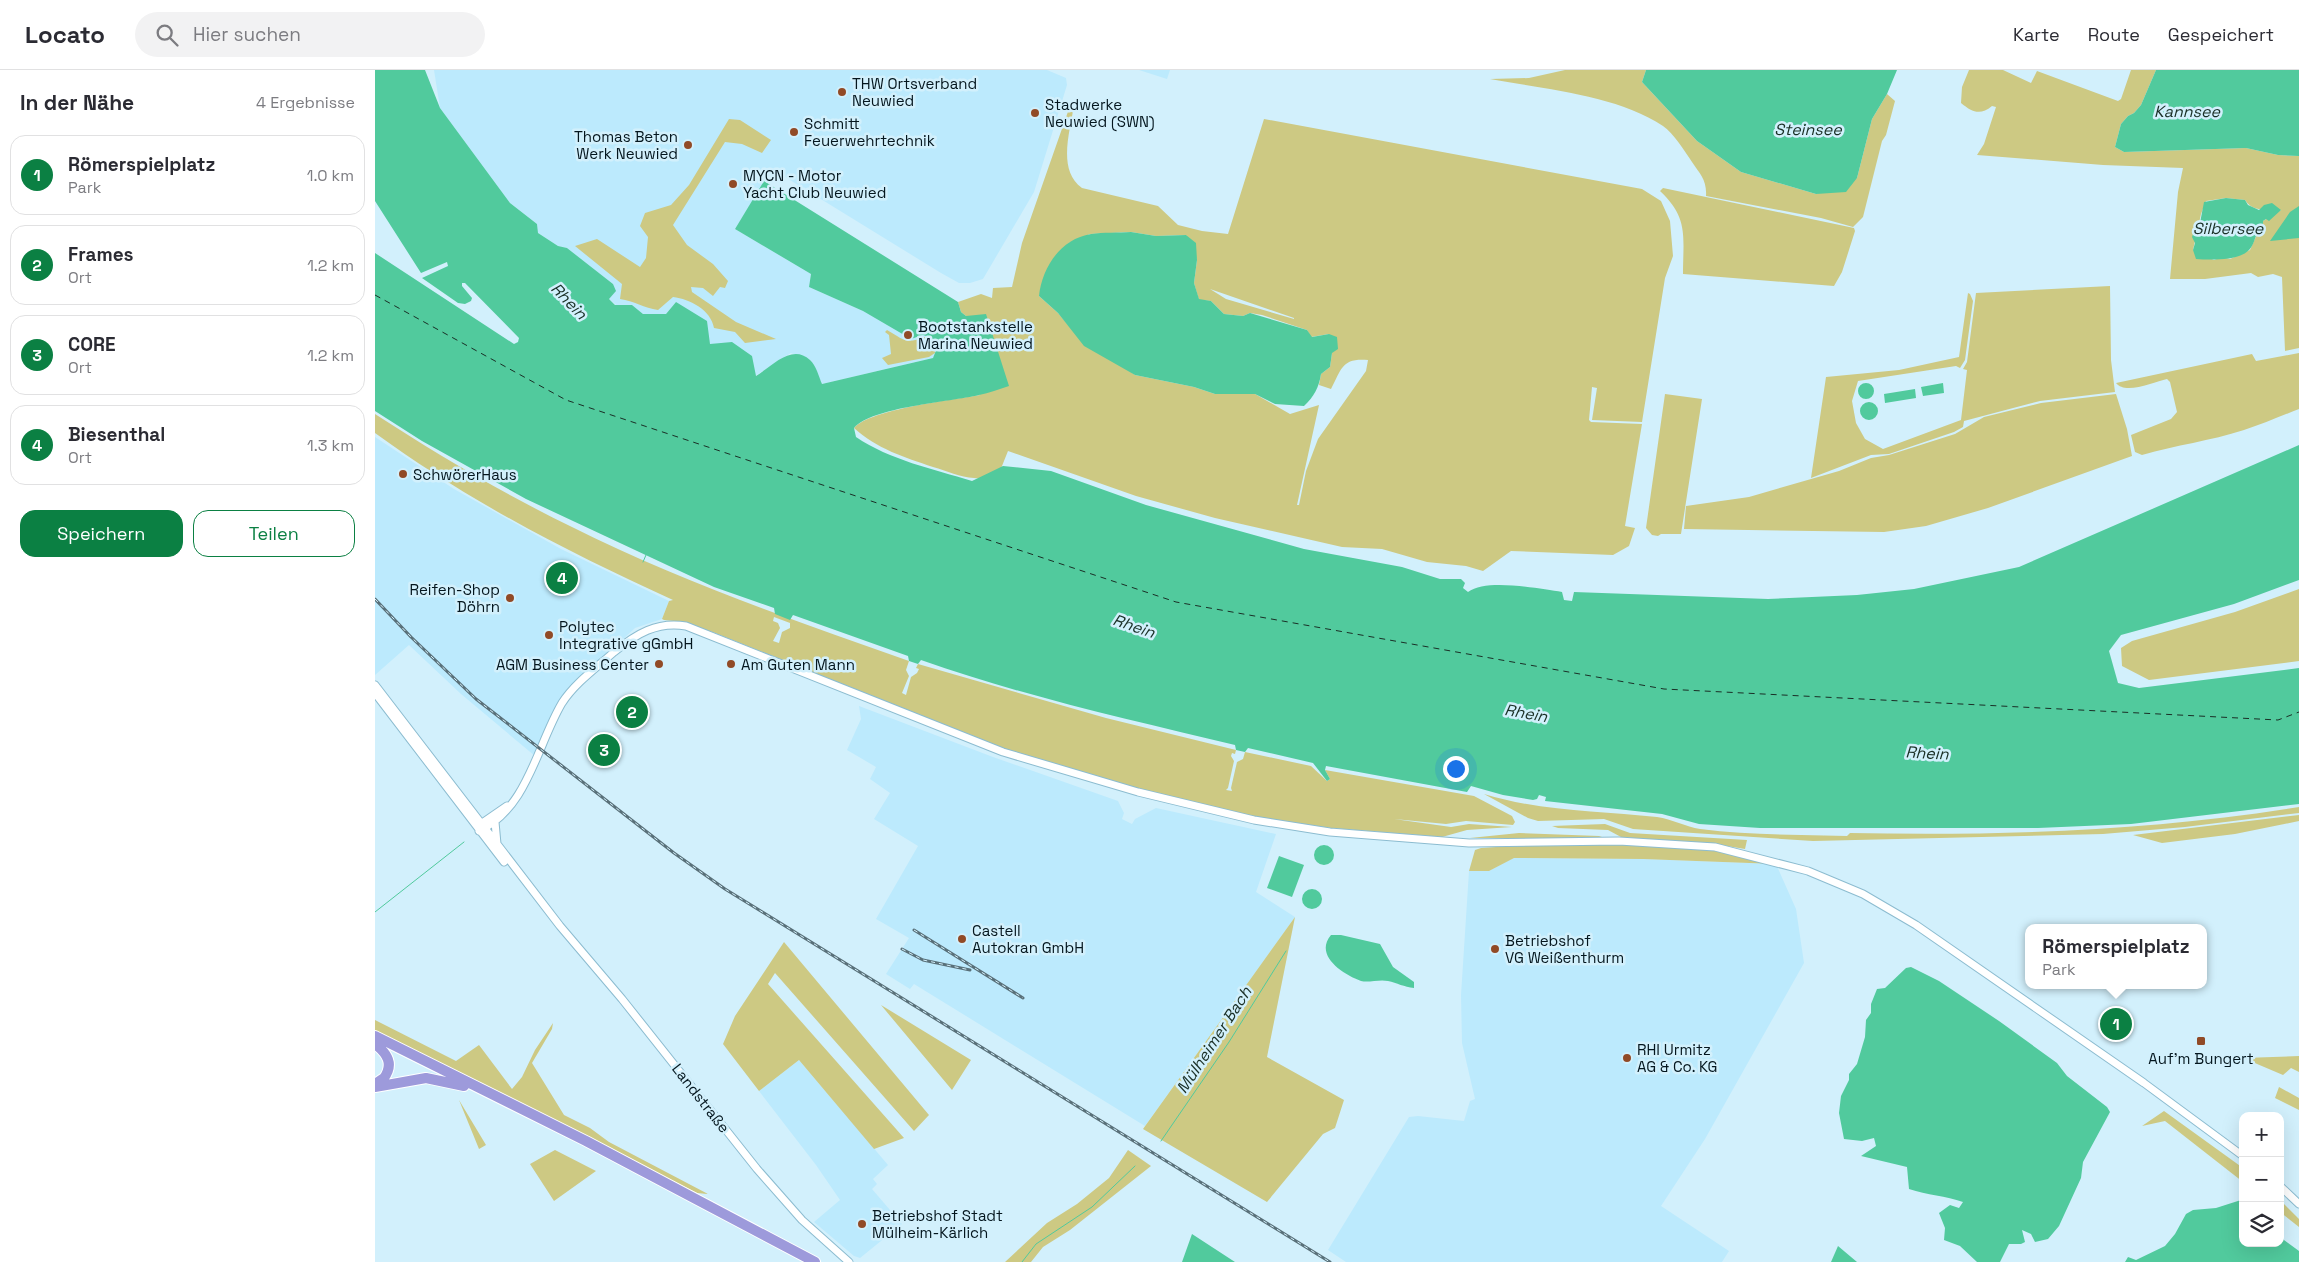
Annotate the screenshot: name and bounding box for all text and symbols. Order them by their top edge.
search box [135,12,485,57]
text: Locato [25,19,105,50]
icon: search [153,21,181,49]
text: Hier suchen [193,22,301,47]
text: Karte [2013,23,2060,46]
text: Route [2088,23,2140,46]
text: Gespeichert [2168,23,2274,46]
place label: THW Ortsverband Neuwied [852,74,977,110]
marker: THW Ortsverband Neuwied [836,86,848,98]
text: In der Nähe [20,89,134,116]
text: 4 Ergebnisse [256,92,355,113]
place label: Stadwerke Neuwied (SWN) [1045,95,1155,132]
water label: Kannsee [2154,101,2221,122]
marker: Stadwerke Neuwied (SWN) [1029,107,1041,119]
place label: Schmitt Feuerwehrtechnik [804,114,935,150]
water label: Steinsee [1774,119,1842,140]
marker: Schmitt Feuerwehrtechnik [788,126,800,138]
place label: Thomas Beton Werk Neuwied [574,127,678,163]
marker: Thomas Beton Werk Neuwied [682,139,694,151]
text: Römerspielplatz [68,152,215,177]
text: 1 [33,165,41,186]
text: 1.0 km [307,165,354,186]
place label: MYCN - Motor Yacht Club Neuwied [743,166,886,202]
text: Park [68,177,101,198]
marker: MYCN - Motor Yacht Club Neuwied [727,178,739,190]
water label: Silbersee [2193,218,2264,239]
text: Frames [68,242,134,267]
text: 2 [32,255,42,276]
text: 1.2 km [307,255,354,276]
text: Ort [68,267,92,288]
water label: Rhein [546,278,592,325]
place label: Bootstankstelle Marina Neuwied [918,317,1033,353]
marker: Bootstankstelle Marina Neuwied [902,329,914,341]
text: CORE [68,332,116,357]
text: 3 [32,345,42,366]
text: 1.2 km [307,345,354,366]
text: Ort [68,357,92,378]
text: Biesenthal [68,422,165,447]
text: 4 [32,435,42,456]
text: 1.3 km [307,435,354,456]
text: Ort [68,447,92,468]
place label: SchwörerHaus [413,465,517,484]
marker: SchwörerHaus [397,468,409,480]
button: Speichern [20,510,183,557]
button: Teilen [193,510,355,557]
pin: 4 [546,559,578,597]
place label: Reifen-Shop Döhrn [409,580,500,616]
marker: Reifen-Shop Döhrn [504,592,516,604]
water label: Rhein [1110,609,1159,643]
place label: Polytec Integrative gGmbH [559,617,693,653]
marker: Polytec Integrative gGmbH [543,629,555,641]
place label: AGM Business Center [496,655,649,674]
place label: Am Guten Mann [741,655,855,674]
marker: AGM Business Center [653,658,665,670]
marker: Am Guten Mann [725,658,737,670]
pin: 2 [616,693,648,731]
water label: Rhein [1503,699,1550,727]
pin: 3 [588,731,620,769]
water label: Rhein [1905,741,1950,765]
your location [1443,756,1469,782]
place label: Castell Autokran GmbH [972,921,1084,957]
popup [2025,924,2207,989]
place label: Betriebshof VG Weißenthurm [1505,931,1624,967]
marker: Castell Autokran GmbH [956,933,968,945]
text: Römerspielplatz [2042,934,2190,959]
marker: Betriebshof VG Weißenthurm [1489,943,1501,955]
text: Park [2042,959,2076,980]
water label: Mülheimer Bach [1172,982,1257,1097]
pin: 1 [2100,1005,2132,1043]
marker: Auf'm Bungert [2195,1035,2207,1047]
place label: RHI Urmitz AG & Co. KG [1637,1040,1718,1076]
place label: Auf'm Bungert [2148,1049,2254,1068]
marker: RHI Urmitz AG & Co. KG [1621,1052,1633,1064]
street label: Landstraße [668,1060,734,1136]
map controls [2239,1112,2284,1247]
button: + [2239,1112,2284,1157]
button: − [2239,1157,2284,1202]
button: layers [2239,1202,2284,1247]
place label: Betriebshof Stadt Mülheim-Kärlich [872,1206,1003,1242]
marker: Betriebshof Stadt Mülheim-Kärlich [856,1218,868,1230]

